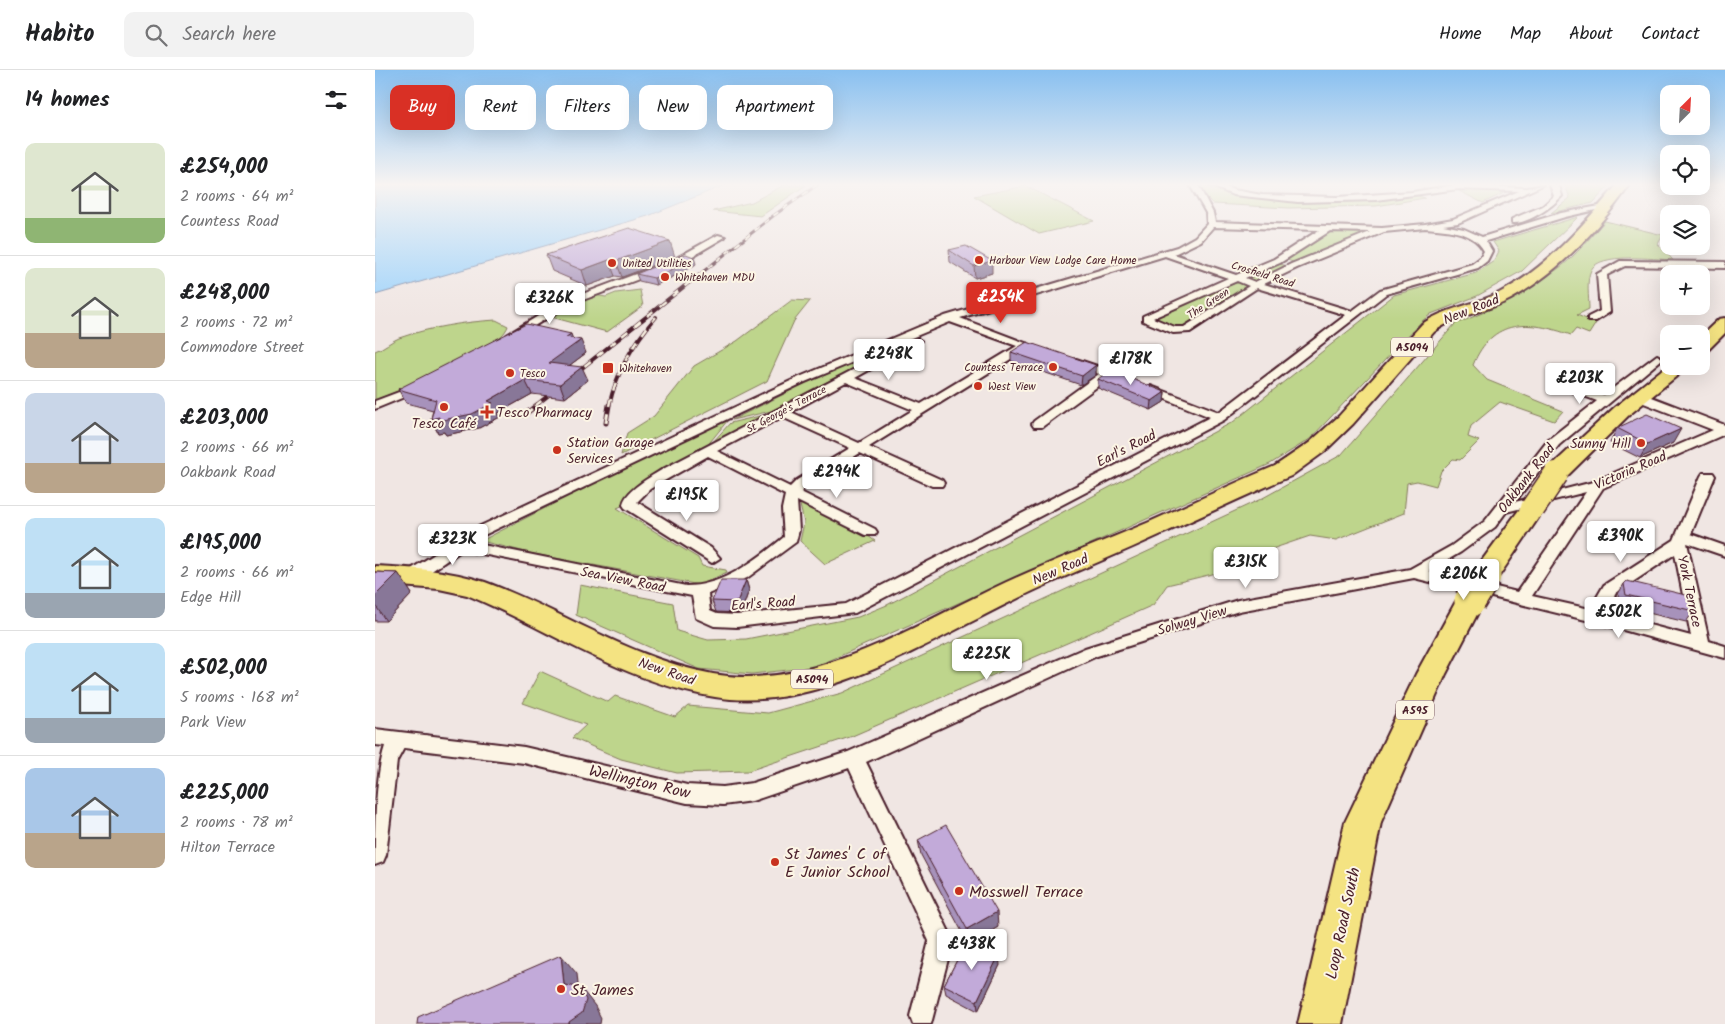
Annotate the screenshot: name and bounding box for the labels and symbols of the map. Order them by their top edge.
north arrow [1660,85,1710,135]
place label: Harbour View Lodge Care Home [989,252,1136,270]
marker: Harbour View Lodge Care Home [973,254,985,266]
place label: United Utilities [622,255,692,273]
marker: United Utilities [606,257,618,269]
street label: Crosfield Road [1229,257,1297,293]
place label: Whitehaven MDU [675,269,755,287]
marker: Whitehaven MDU [659,271,671,283]
pin: £326K [515,282,585,325]
pin: £254K [966,282,1036,324]
street label: The Green [1184,283,1233,324]
street label: New Road [1440,288,1504,331]
pin: £248K [854,338,924,381]
road number: A5094 [1391,338,1433,356]
pin: £178K [1096,344,1166,386]
place label: Countess Terrace [964,359,1043,377]
place label: Whitehaven [619,360,672,378]
marker: Whitehaven [601,361,615,375]
marker: Countess Terrace [1047,361,1059,373]
pin: £203K [1545,362,1615,405]
place label: Tesco [520,365,545,383]
marker: Tesco [504,367,516,379]
place label: West View [988,378,1036,396]
marker: West View [972,380,984,392]
street label: St George's Terrace [743,381,830,439]
marker: Tesco Café [438,401,450,413]
place label: Tesco Pharmacy [497,402,592,424]
marker: Tesco Pharmacy [481,406,493,418]
place label: Tesco Café [412,413,477,435]
street label: Earl's Road [1093,424,1161,473]
place label: Station Garage Services [567,432,655,470]
place label: Sunny Hill [1570,433,1632,455]
marker: Sunny Hill [1635,437,1647,449]
street label: Oakbank Road [1492,438,1562,518]
marker: Station Garage Services [551,444,563,456]
street label: Victoria Road [1591,445,1671,496]
pin: £294K [802,456,872,499]
pin: £195K [652,480,722,522]
pin: £390K [1586,520,1656,563]
pin: £323K [418,524,488,566]
pin: £315K [1211,546,1281,589]
street label: New Road [1029,548,1093,592]
street label: York Terrace [1671,553,1708,630]
pin: £206K [1429,558,1499,601]
street label: Sea View Road [578,561,668,599]
street label: Earl's Road [730,591,797,617]
pin: £502K [1584,596,1654,639]
street label: Solway View [1155,600,1230,642]
pin: £225K [952,638,1022,681]
street label: New Road [635,652,699,692]
road number: A5094 [791,670,833,688]
road number: A595 [1396,700,1434,720]
street label: Wellington Row [587,759,693,806]
place label: St James' C of E Junior School [785,842,890,885]
marker: St James' C of E Junior School [769,856,781,868]
street label: Loop Road South [1319,865,1368,982]
place label: Mosswell Terrace [969,880,1083,905]
marker: Mosswell Terrace [953,885,965,897]
pin: £438K [937,928,1007,971]
place label: St James [571,978,634,1003]
marker: St James [555,983,567,995]

